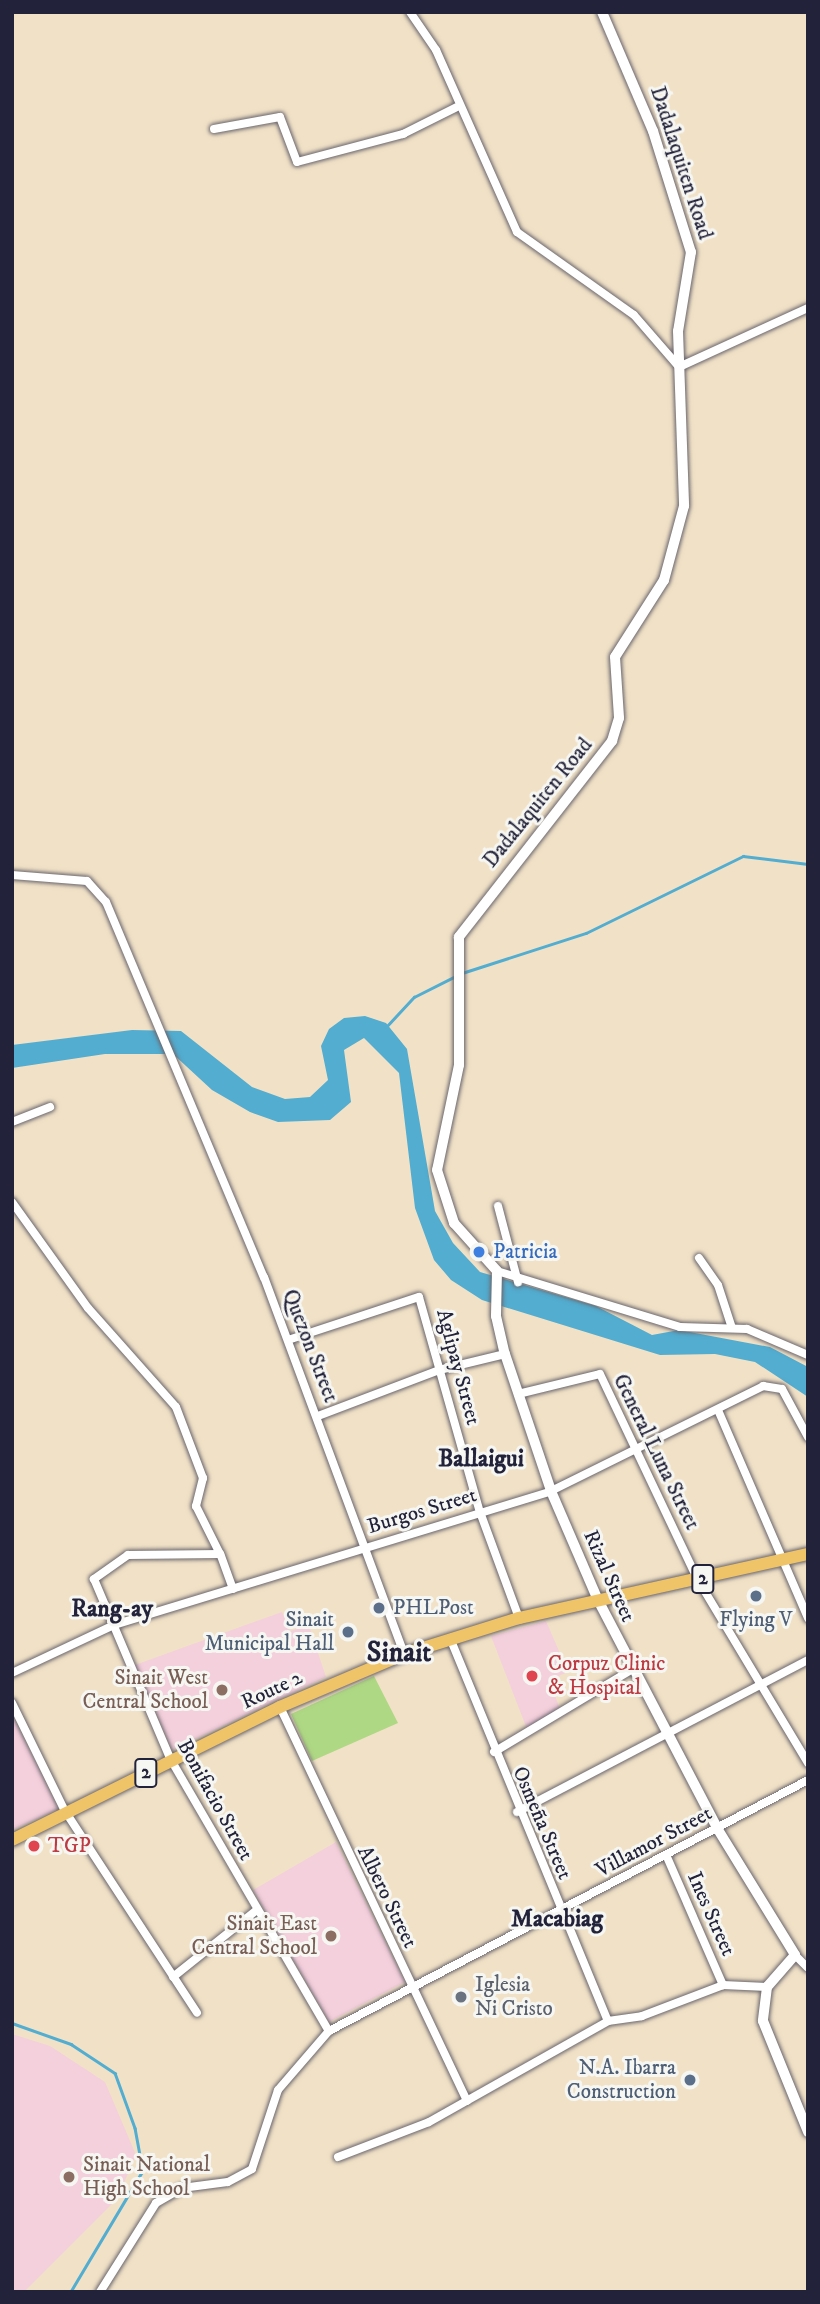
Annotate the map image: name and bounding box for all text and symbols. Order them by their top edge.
street label: Dadalaquiten Road [644,83,718,243]
street label: Dadalaquiten Road [478,733,598,873]
place label: Patricia [493,1239,557,1265]
marker: Patricia [471,1244,487,1260]
street label: Quezon Street [277,1286,343,1406]
street label: Aglipay Street [430,1306,486,1428]
street label: General Luna Street [607,1370,705,1534]
district label: Ballaigui [438,1446,524,1474]
street label: Burgos Street [364,1482,480,1540]
street label: Rizal Street [578,1526,640,1626]
road number: 2 [691,1564,715,1595]
marker: Flying V [748,1588,764,1604]
place label: PHLPost [393,1595,474,1621]
district label: Rang-ay [71,1596,153,1624]
marker: PHLPost [371,1600,387,1616]
place label: Sinait Municipal Hall [205,1607,334,1657]
place label: Flying V [719,1607,793,1633]
marker: Sinait Municipal Hall [340,1624,356,1640]
district label: Sinait [367,1636,431,1670]
place label: Corpuz Clinic & Hospital [548,1651,665,1701]
place label: Sinait West Central School [83,1665,208,1715]
street label: Route 2 [237,1665,307,1715]
marker: Corpuz Clinic & Hospital [522,1666,542,1686]
marker: Sinait West Central School [214,1682,230,1698]
street label: Bonifacio Street [171,1735,259,1865]
road number: 2 [134,1758,158,1788]
street label: Osmeña Street [507,1763,577,1883]
street label: Villamor Street [592,1801,716,1883]
place label: TGP [48,1833,91,1859]
marker: TGP [26,1838,42,1854]
street label: Albero Street [351,1842,423,1952]
street label: Ines Street [681,1868,741,1960]
district label: Macabiag [511,1906,603,1934]
place label: Sinait East Central School [192,1911,317,1961]
marker: Sinait East Central School [323,1928,339,1944]
place label: Iglesia Ni Cristo [475,1972,553,2022]
marker: Iglesia Ni Cristo [453,1989,469,2005]
place label: N.A. Ibarra Construction [567,2055,676,2105]
marker: N.A. Ibarra Construction [682,2072,698,2088]
place label: Sinait National High School [83,2152,210,2202]
marker: Sinait National High School [61,2169,77,2185]

